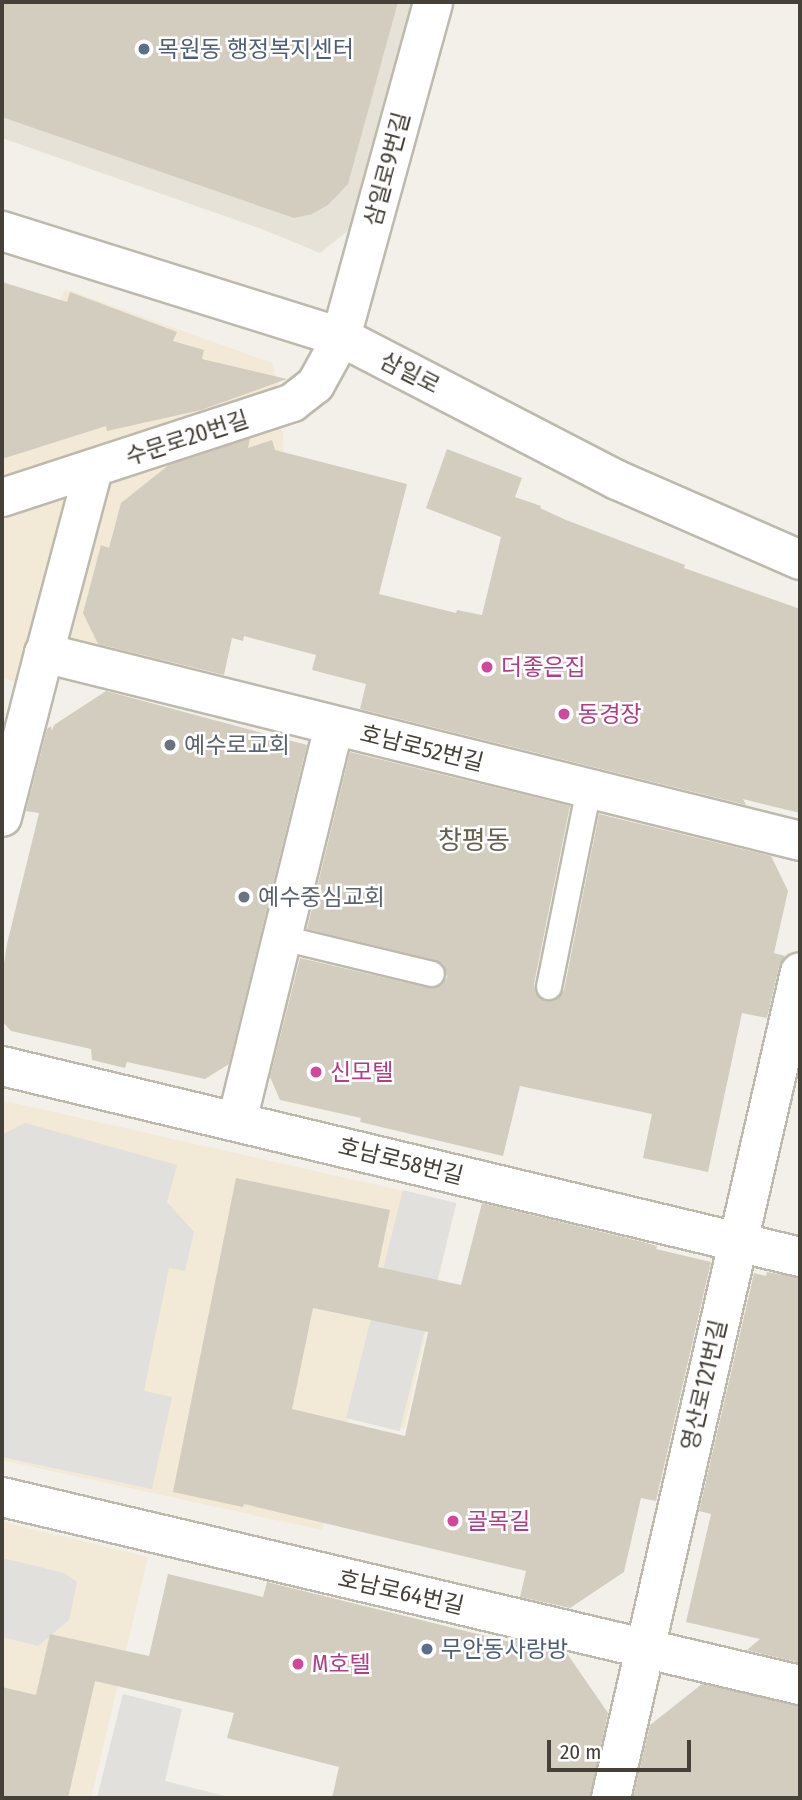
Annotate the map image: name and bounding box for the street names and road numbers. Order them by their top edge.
street label: 삼일로9번길 [359,109,415,229]
street label: 삼일로 [375,346,445,400]
street label: 수문로20번길 [122,405,252,471]
street label: 호남로52번길 [357,719,487,777]
street label: 호남로58번길 [336,1132,466,1190]
street label: 영산로121번길 [676,1317,732,1453]
street label: 호남로64번길 [335,1564,467,1620]

